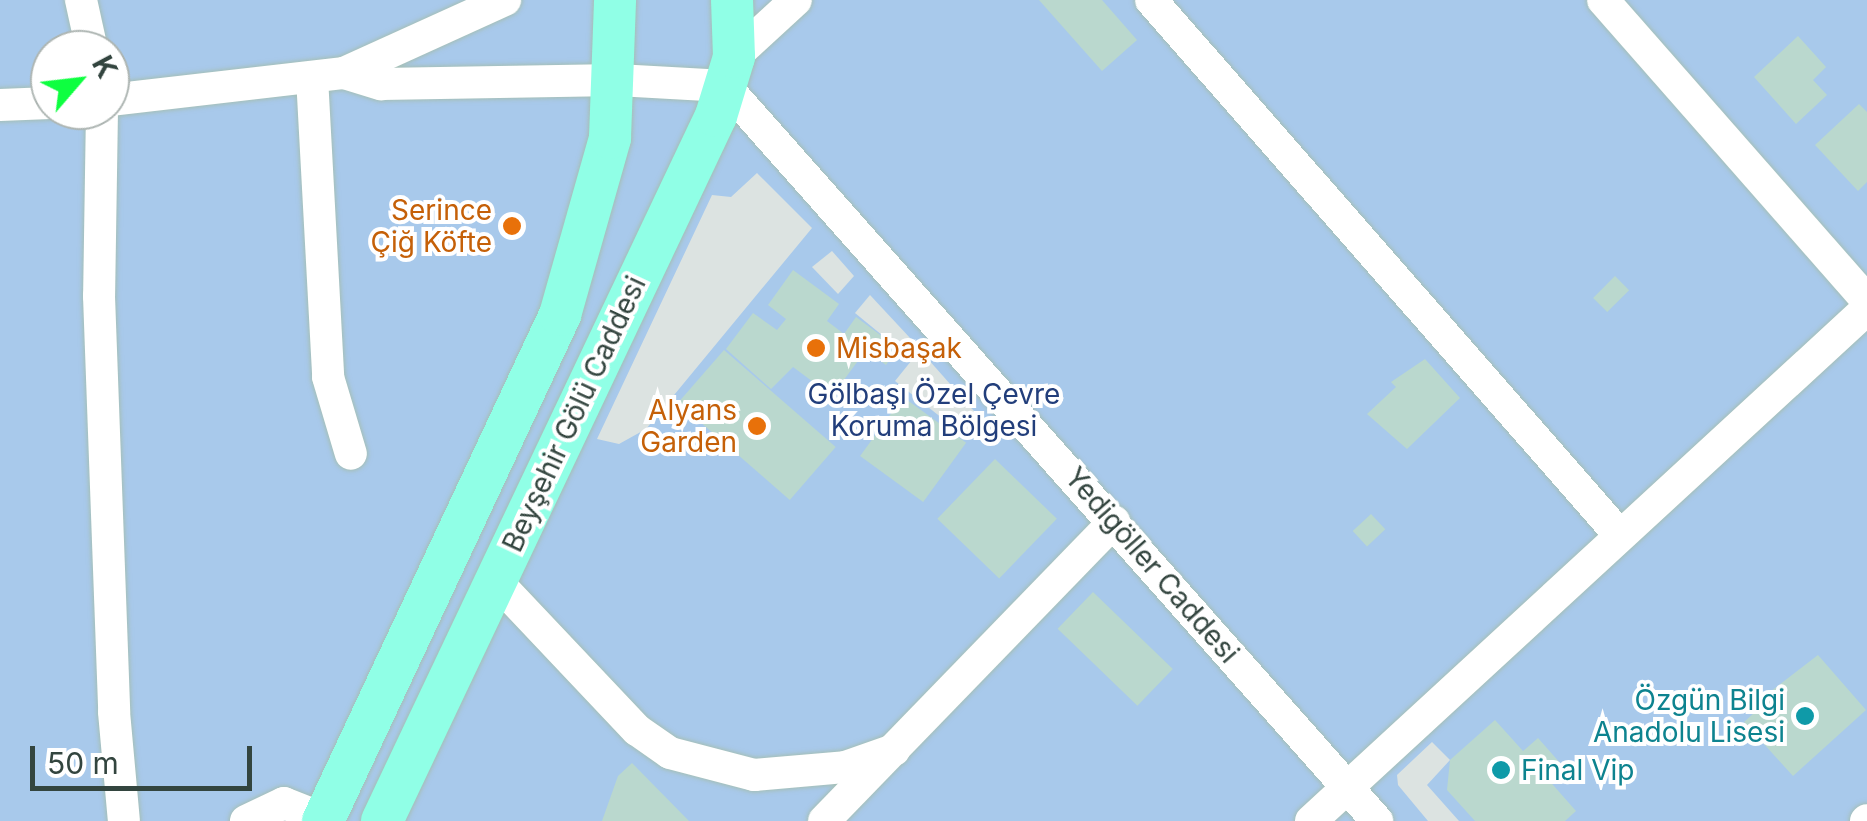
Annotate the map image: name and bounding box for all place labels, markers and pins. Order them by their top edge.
place label: Serince Çiğ Köfte [371,193,492,259]
marker: Serince Çiğ Köfte [501,215,523,237]
place label: Misbaşak [836,331,962,365]
marker: Misbaşak [805,337,827,359]
place label: Alyans Garden [640,393,737,459]
marker: Alyans Garden [746,415,768,437]
place label: Özgün Bilgi Anadolu Lisesi [1593,683,1785,749]
marker: Özgün Bilgi Anadolu Lisesi [1794,705,1816,727]
place label: Final Vip [1521,753,1634,787]
marker: Final Vip [1490,759,1512,781]

